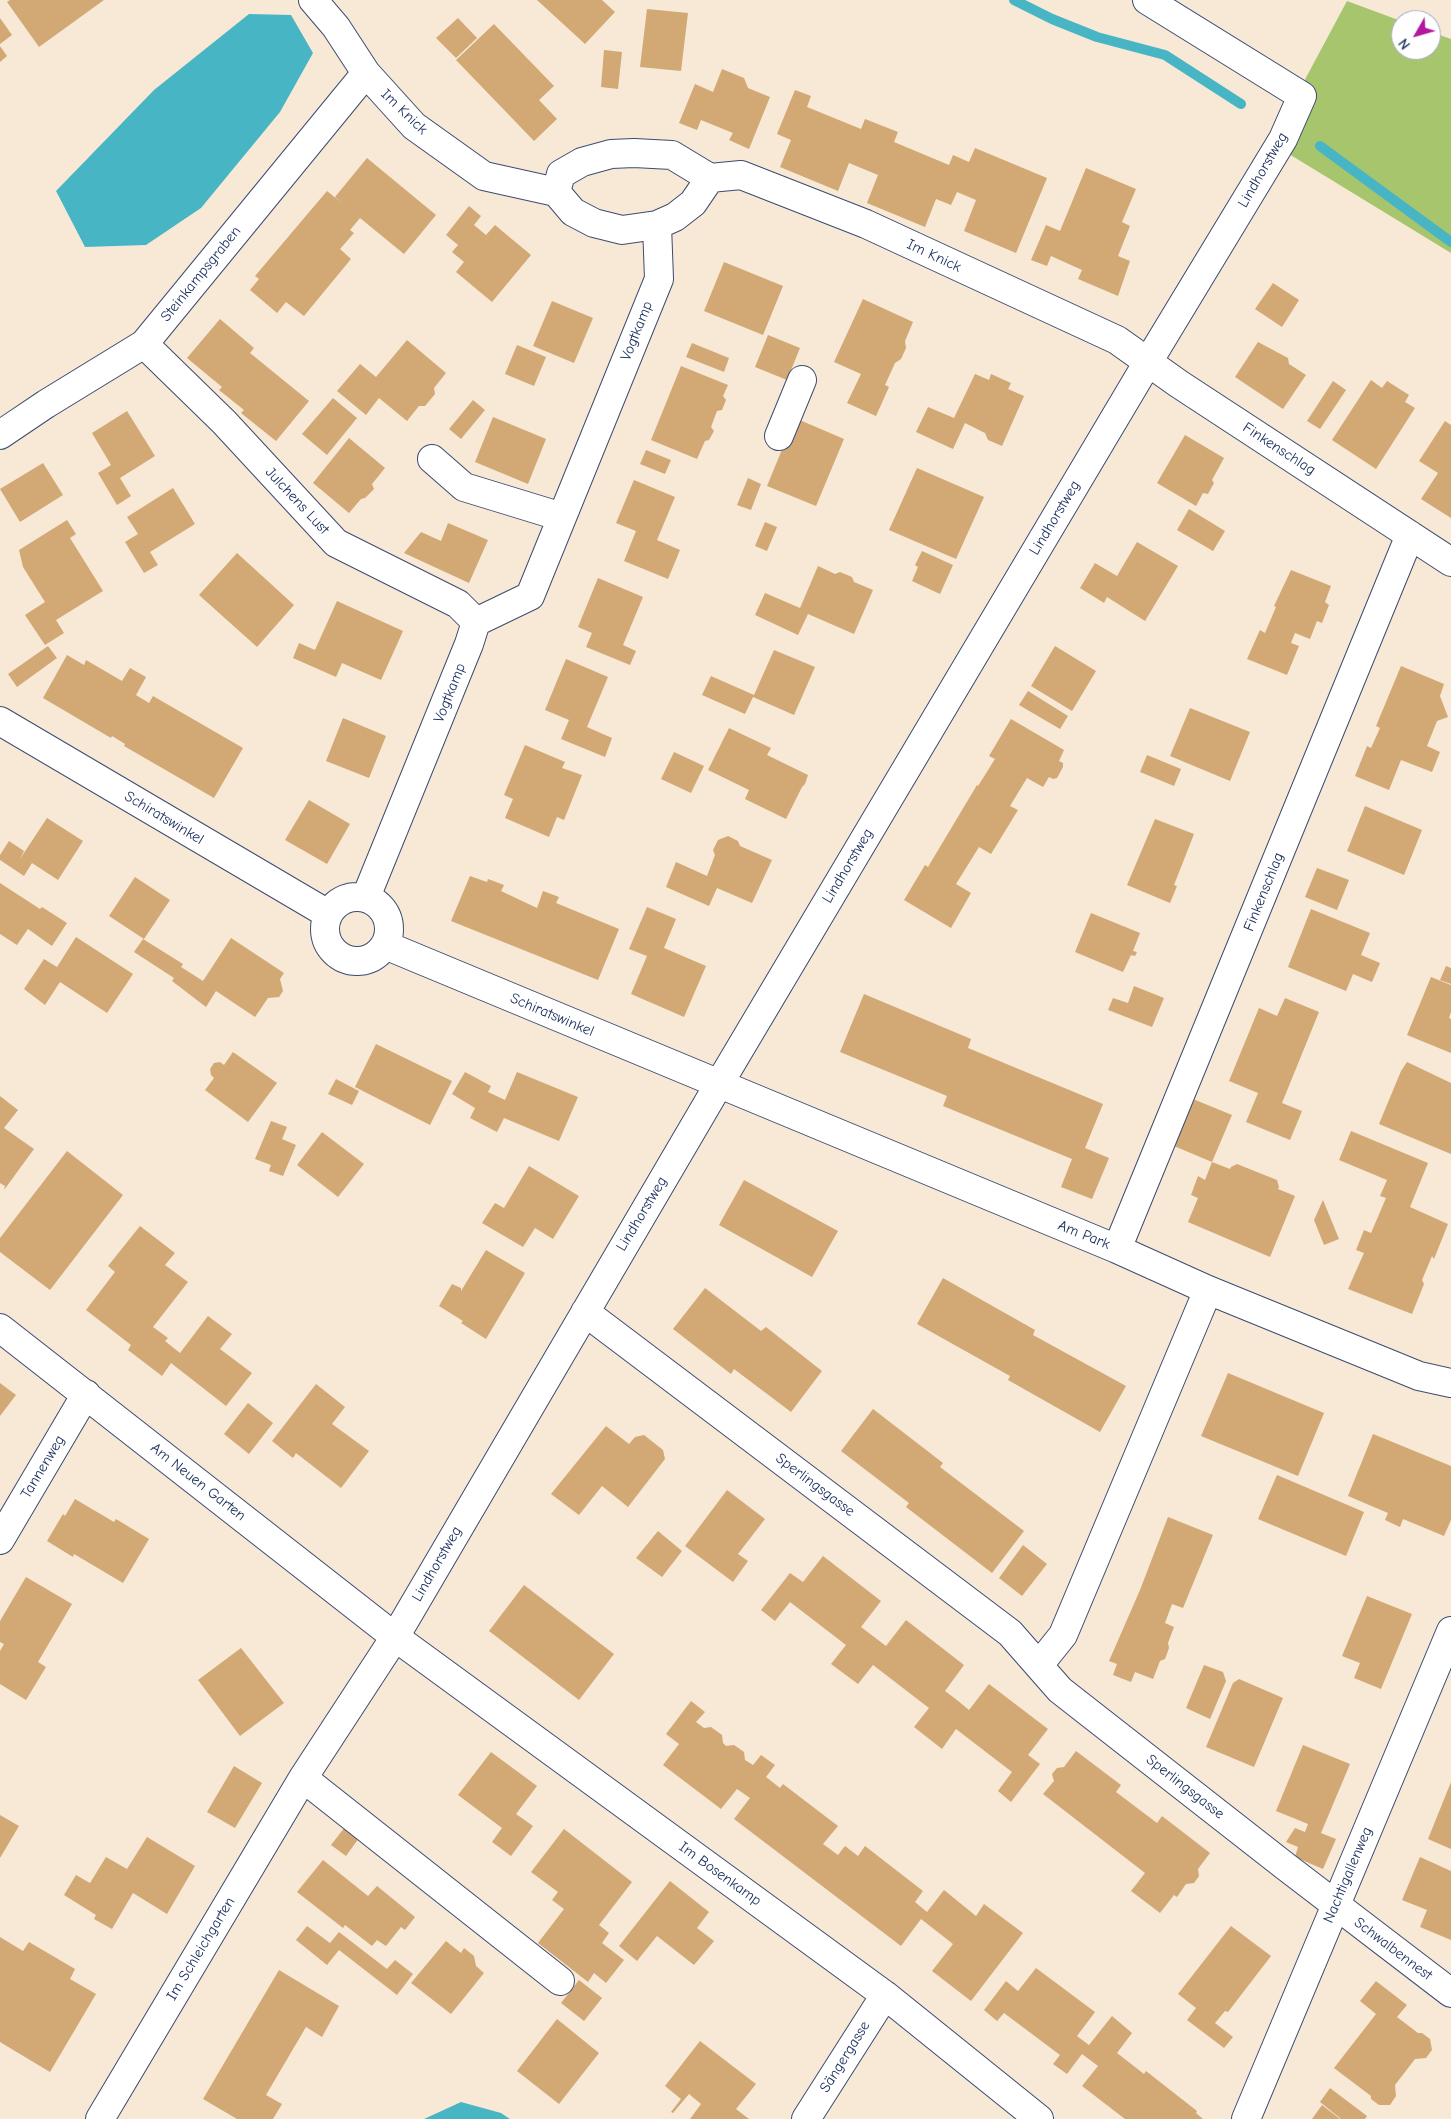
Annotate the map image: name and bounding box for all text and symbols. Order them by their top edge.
north arrow [1391,10,1441,60]
text: N [1395,35,1414,53]
street label: Im Knick [377,85,431,139]
street label: Lindhorstweg [1234,129,1292,211]
street label: Steinkampsgraben [157,223,245,325]
street label: Im Knick [904,236,964,276]
street label: Vogtkamp [617,299,657,363]
street label: Finkenschlag [1239,419,1319,479]
street label: Julchens Lust [261,464,333,538]
street label: Lindhorstweg [1026,477,1084,559]
street label: Vogtkamp [430,661,470,725]
street label: Schiratswinkel [121,787,207,849]
street label: Lindhorstweg [819,825,877,907]
street label: Finkenschlag [1240,850,1288,934]
street label: Schiratswinkel [507,989,597,1041]
street label: Lindhorstweg [613,1173,671,1255]
street label: Am Park [1055,1216,1113,1254]
street label: Tannenweg [17,1432,69,1502]
street label: Am Neuen Garten [147,1439,249,1525]
street label: Sperlingsgasse [772,1449,858,1521]
street label: Lindhorstweg [408,1523,466,1605]
street label: Sperlingsgasse [1142,1751,1228,1823]
street label: Nachtigallenweg [1320,1824,1376,1926]
street label: Im Bosenkamp [675,1838,765,1910]
street label: Im Schleichgarten [163,1894,239,2004]
street label: Schwalbennest [1350,1914,1436,1984]
street label: Sängergasse [816,2018,874,2096]

